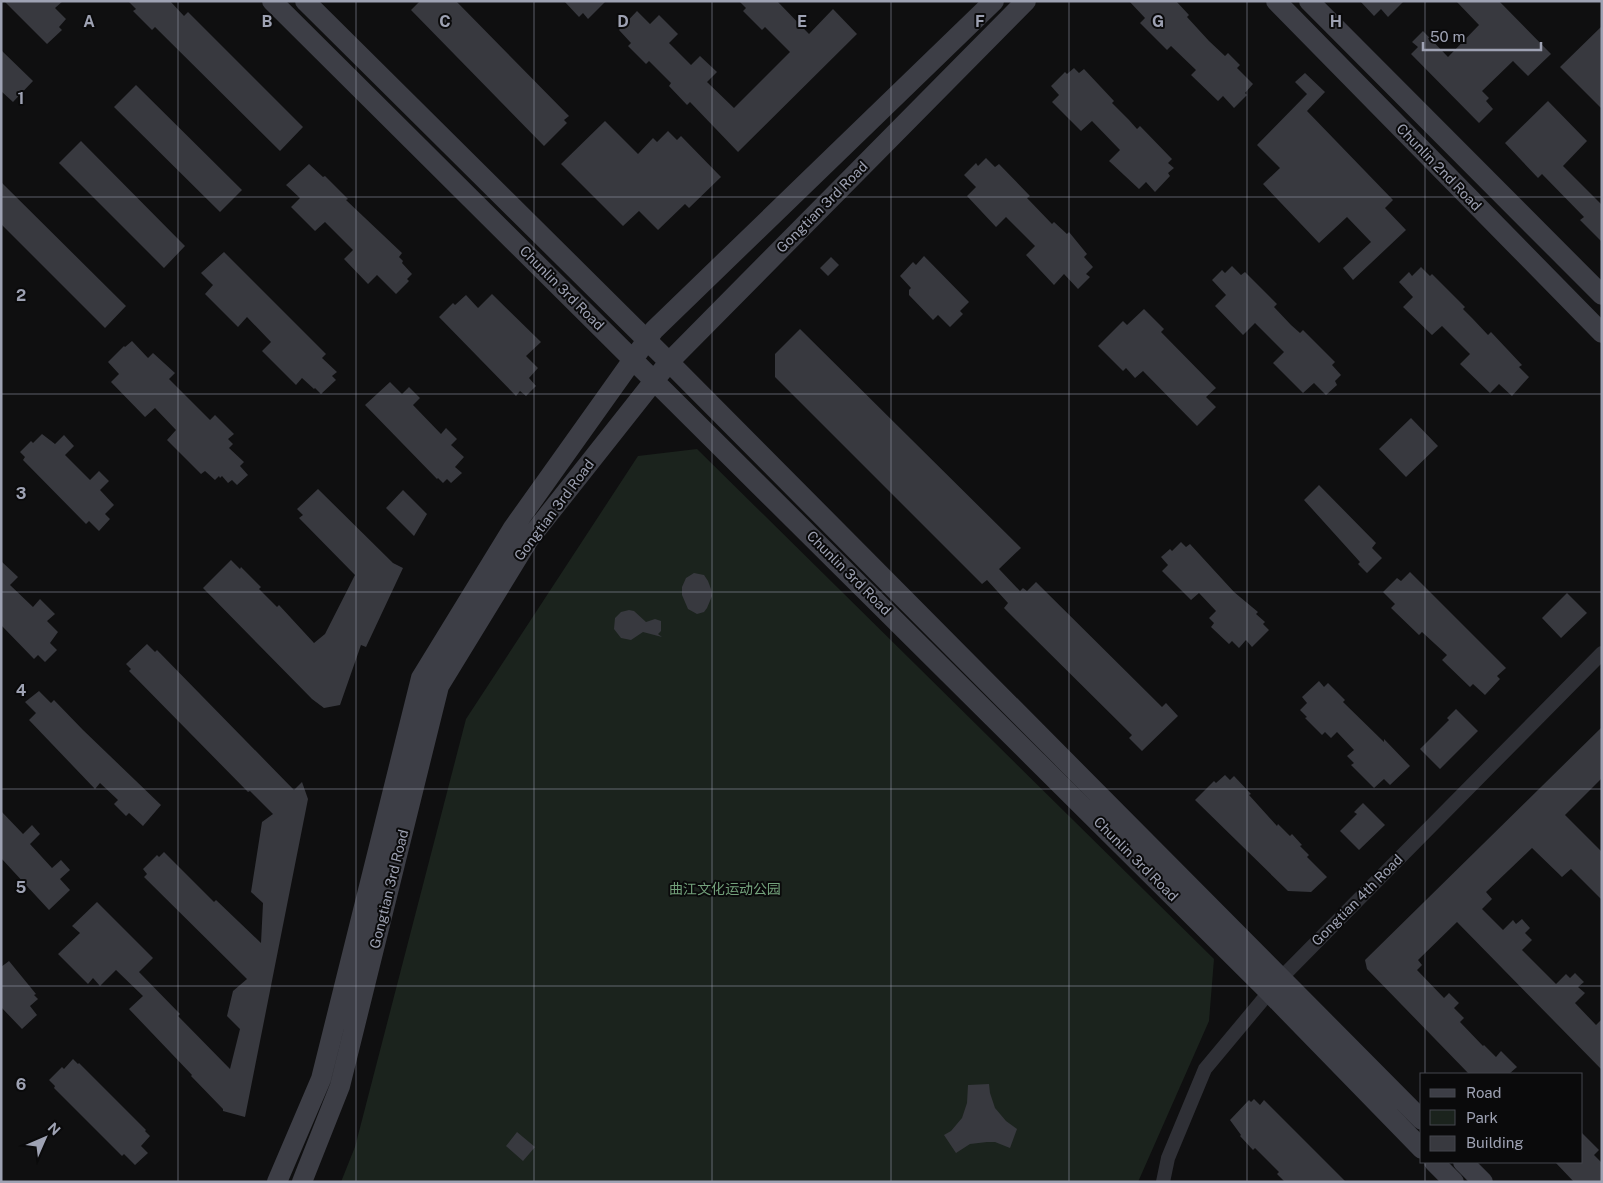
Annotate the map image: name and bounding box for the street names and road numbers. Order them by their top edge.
street label: Chunlin 2nd Road [1393,120,1485,214]
street label: Gongtian 3rd Road [773,158,871,256]
street label: Chunlin 3rd Road [517,243,607,333]
street label: Gongtian 3rd Road [511,456,597,564]
street label: Chunlin 3rd Road [804,528,894,618]
street label: Chunlin 3rd Road [1091,814,1181,904]
street label: Gongtian 3rd Road [366,828,412,950]
street label: Gongtian 4th Road [1308,851,1406,949]

